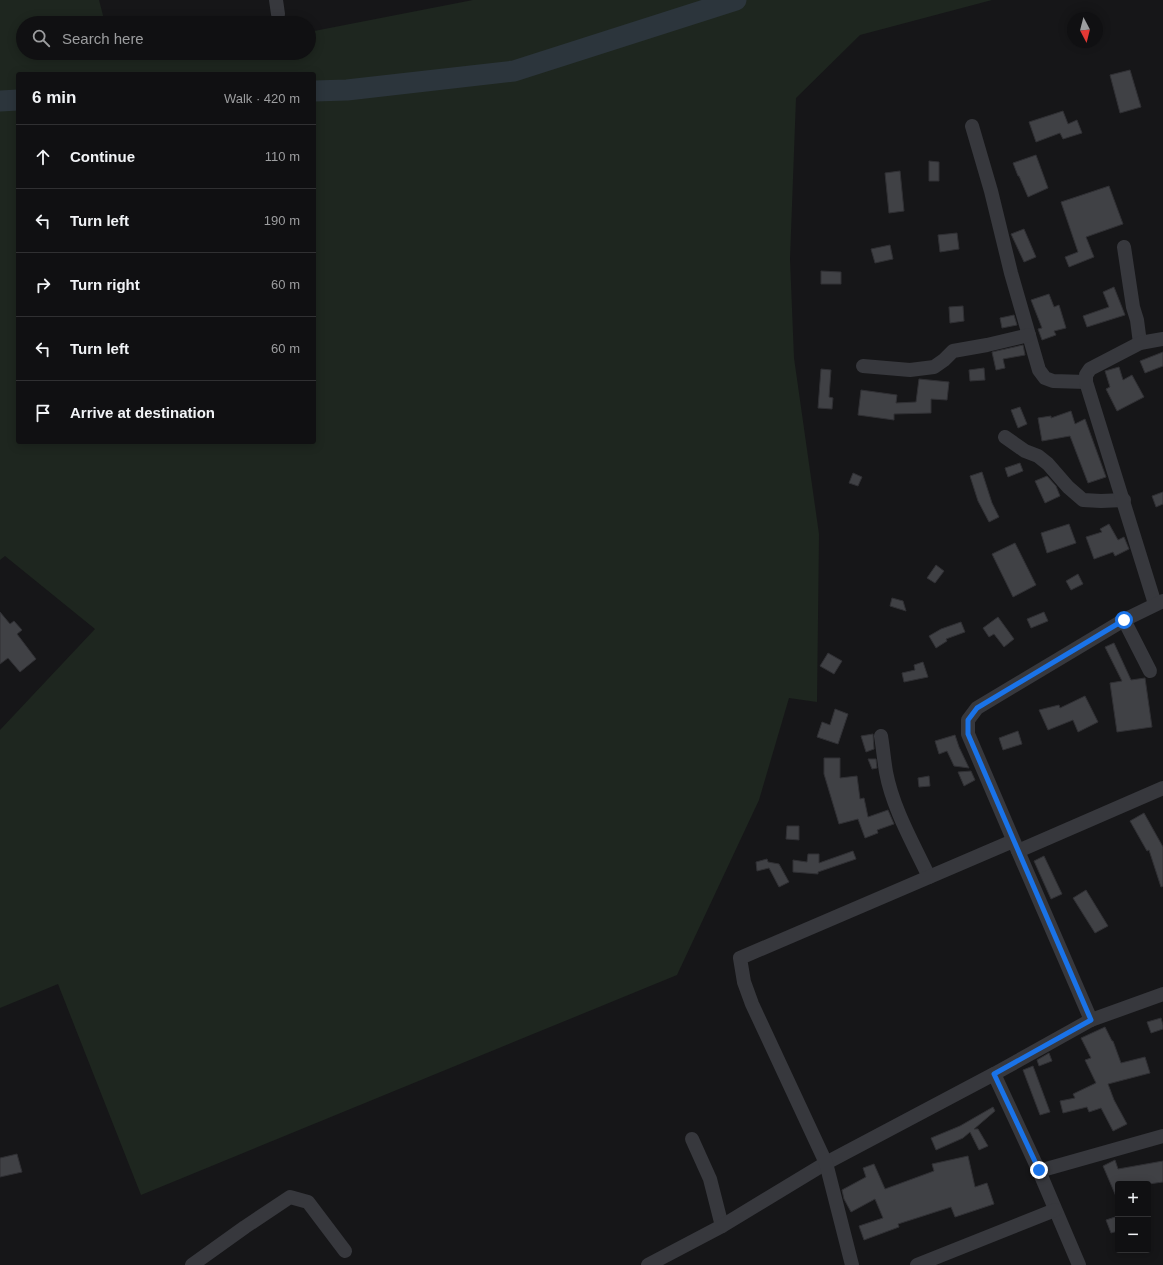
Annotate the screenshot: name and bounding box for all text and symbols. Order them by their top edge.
north arrow [1067,12,1103,48]
search box [16,16,316,60]
icon: search [30,27,52,49]
text: Search here [62,30,144,47]
text: 6 min [32,88,76,107]
text: Walk · 420 m [224,91,300,106]
icon: ahead [32,146,54,168]
text: Continue [70,148,135,165]
text: 110 m [265,149,300,164]
icon: left [32,210,54,232]
text: Turn left [70,212,129,229]
text: 190 m [264,213,300,228]
icon: right [32,274,54,296]
text: Turn right [70,276,140,293]
text: 60 m [271,277,300,292]
icon: left [32,338,54,360]
text: Turn left [70,340,129,357]
text: 60 m [271,341,300,356]
icon: arrive [32,402,54,424]
text: Arrive at destination [70,404,215,421]
route start [1115,611,1133,629]
route end [1030,1161,1048,1179]
map controls [1115,1181,1151,1253]
button: + [1115,1181,1151,1217]
button: − [1115,1217,1151,1253]

